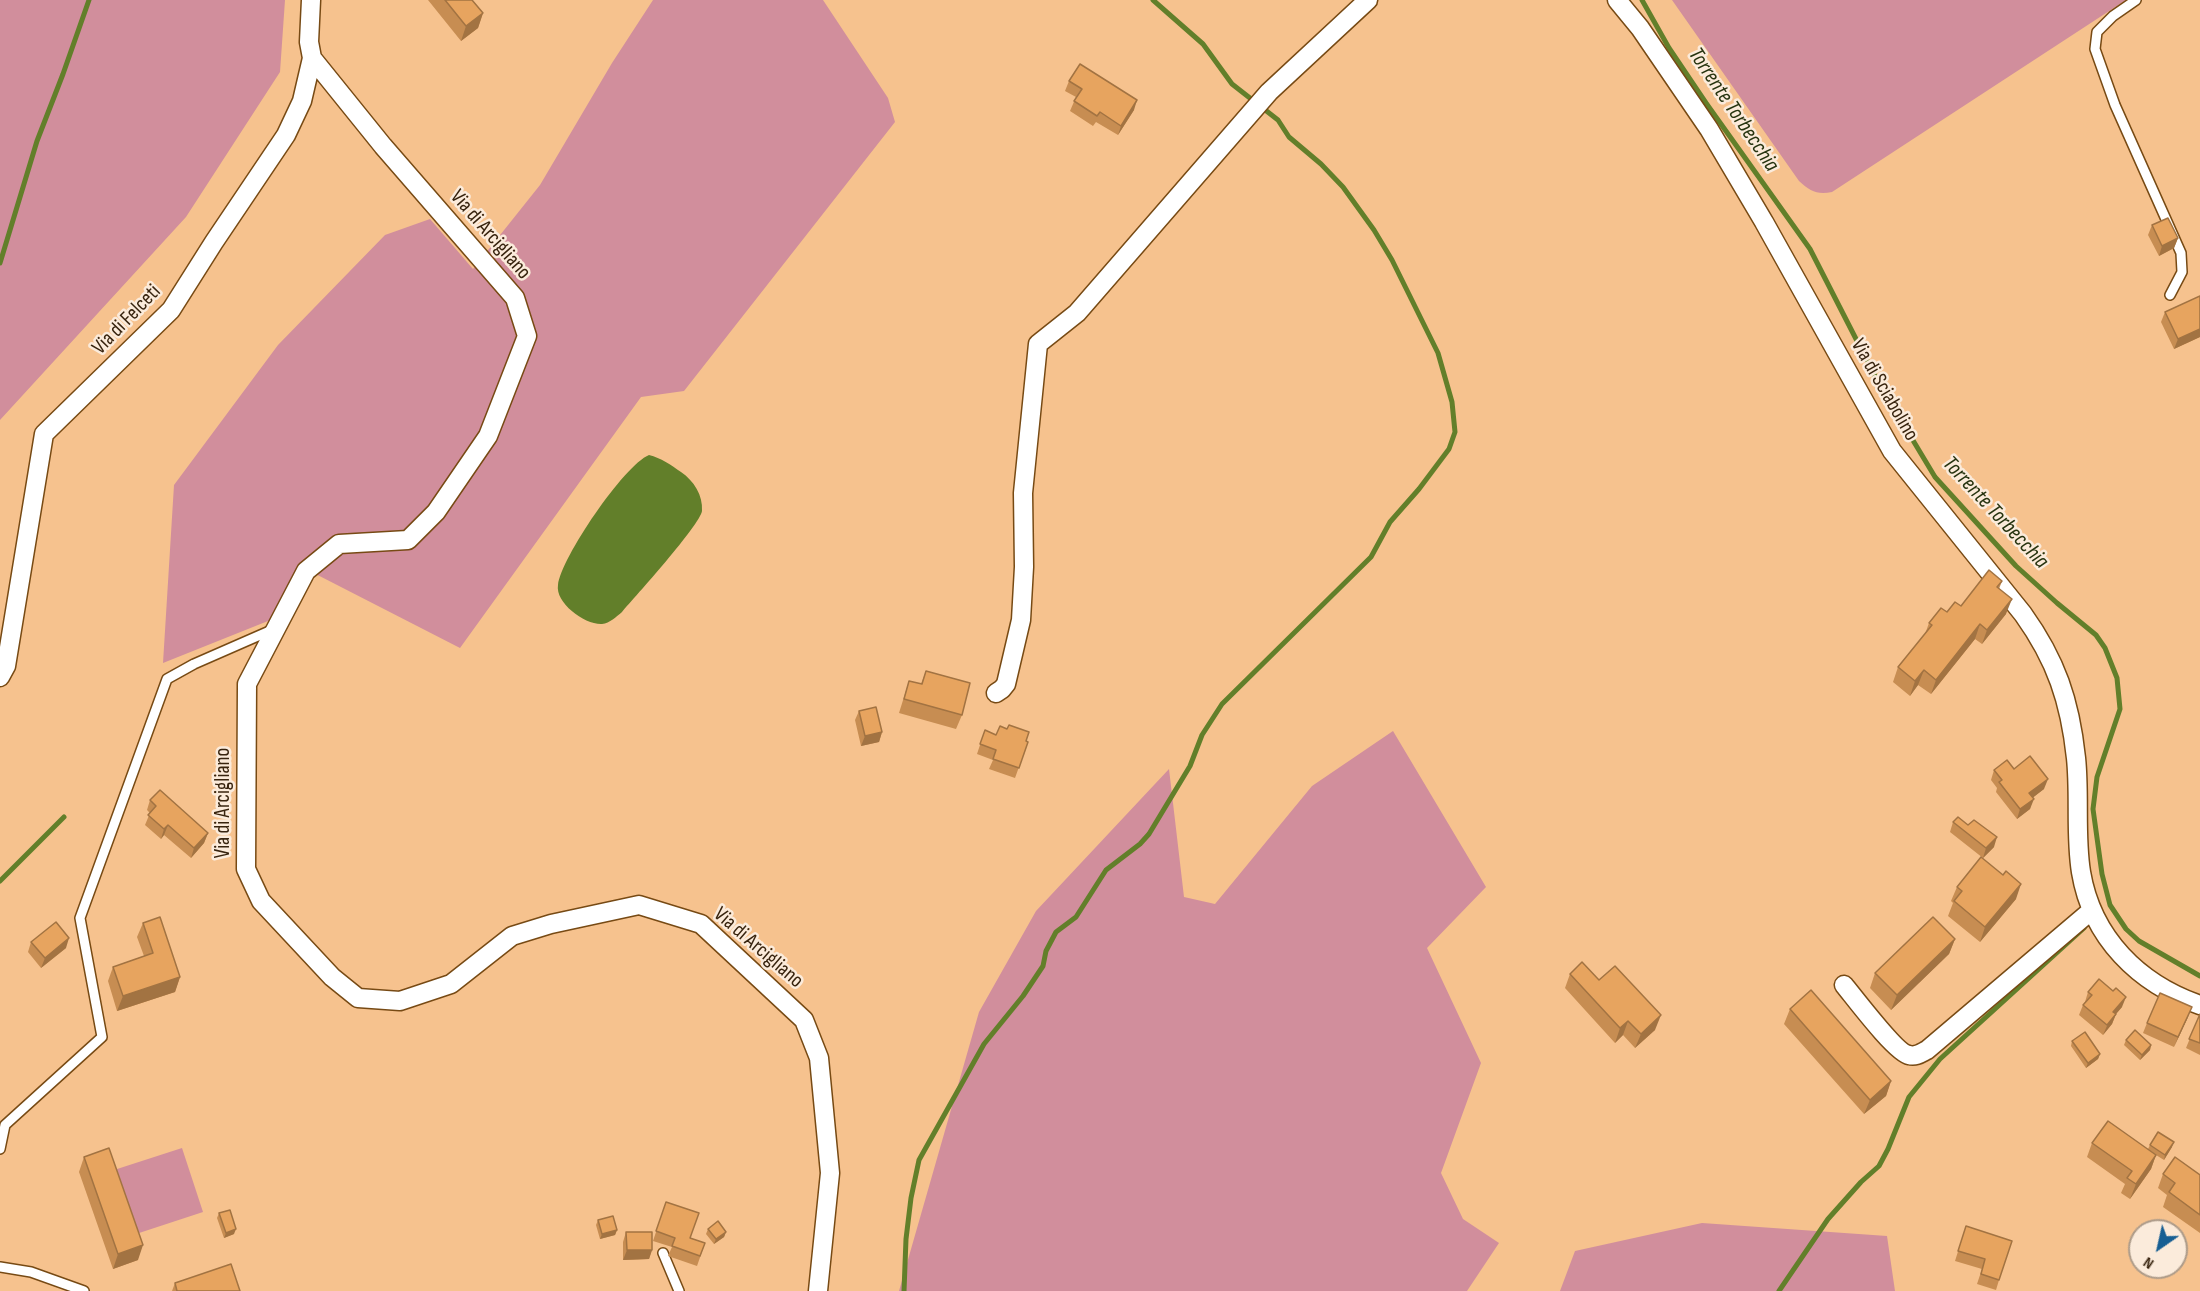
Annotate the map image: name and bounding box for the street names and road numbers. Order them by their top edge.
street label: Via di Arcigliano [444,185,536,285]
street label: Via di Felceti [87,280,167,360]
street label: Via di Sciabolino [1845,335,1923,445]
street label: Via di Arcigliano [211,748,237,858]
street label: Via di Arcigliano [708,902,808,994]

